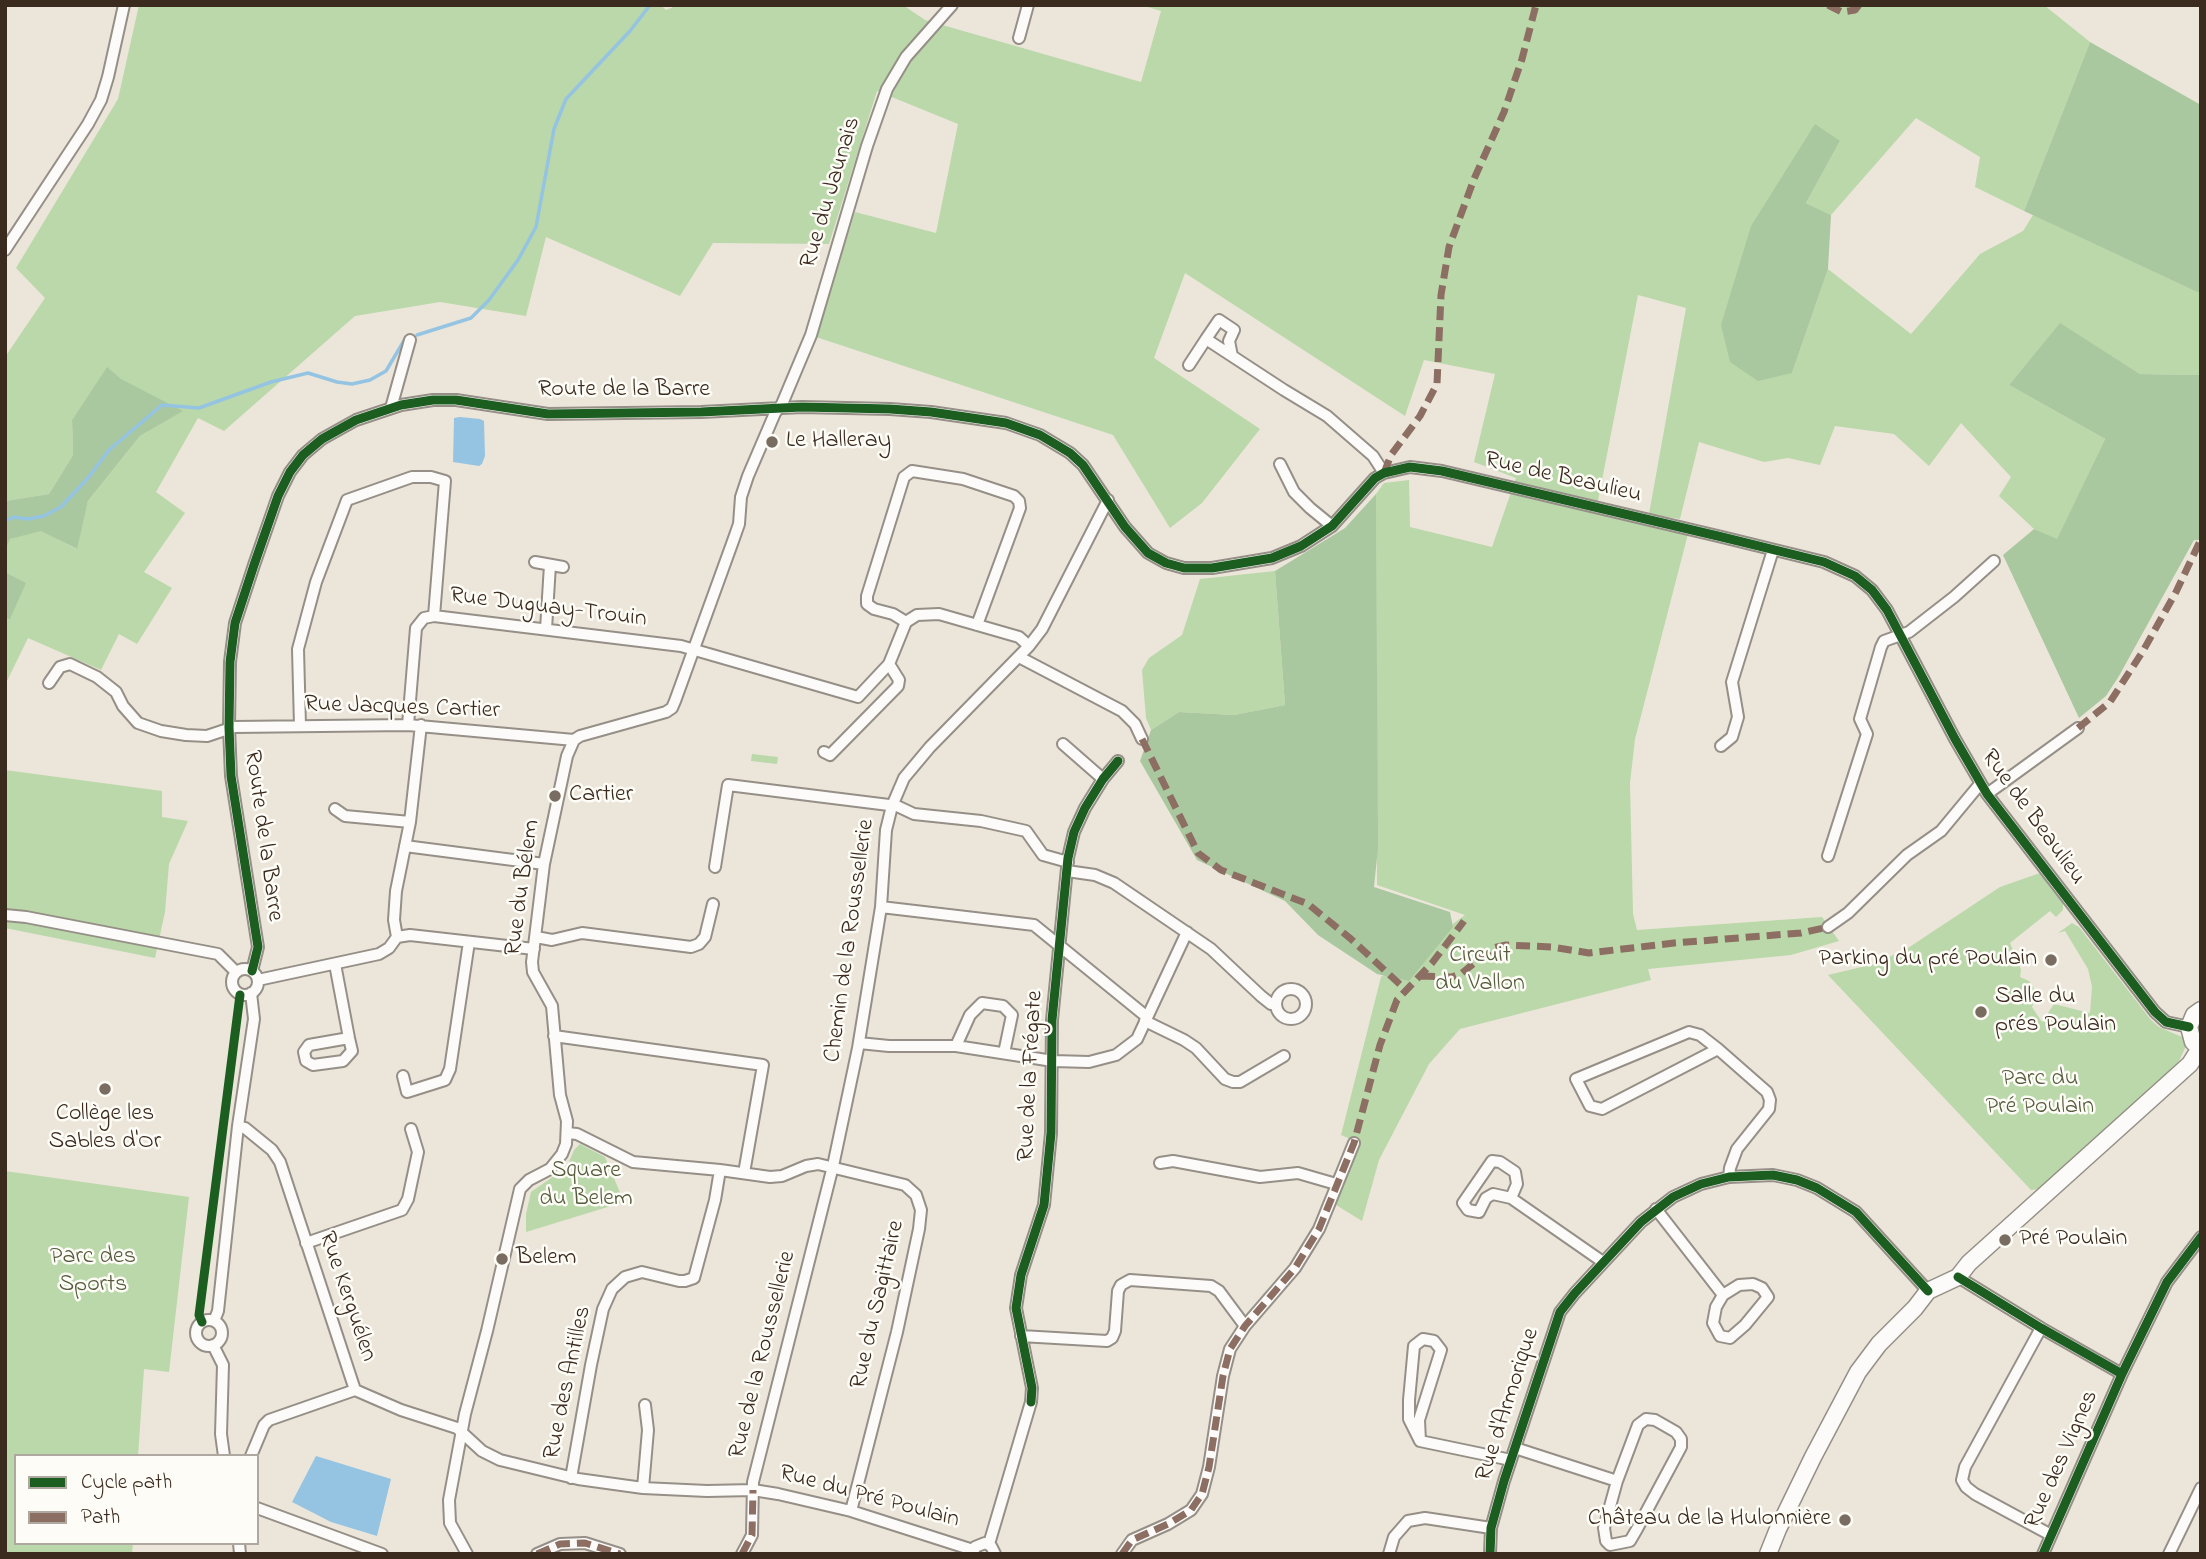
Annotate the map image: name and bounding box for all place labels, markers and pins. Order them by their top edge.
place label: Le Halleray [786,428,891,456]
marker: Le Halleray [764,434,780,450]
place label: Cartier [569,782,633,810]
marker: Cartier [547,788,563,804]
place label: Parking du pré Poulain [1819,946,2037,974]
marker: Parking du pré Poulain [2043,952,2059,968]
place label: Salle du prés Poulain [1995,984,2116,1040]
marker: Salle du prés Poulain [1973,1004,1989,1020]
marker: Collège les Sables d'Or [97,1081,113,1097]
place label: Collège les Sables d'Or [49,1101,161,1157]
place label: Pré Poulain [2019,1226,2127,1254]
marker: Pré Poulain [1997,1232,2013,1248]
place label: Belem [516,1245,576,1273]
marker: Belem [494,1251,510,1267]
place label: Château de la Hulonnière [1588,1506,1831,1534]
marker: Château de la Hulonnière [1837,1512,1853,1528]

